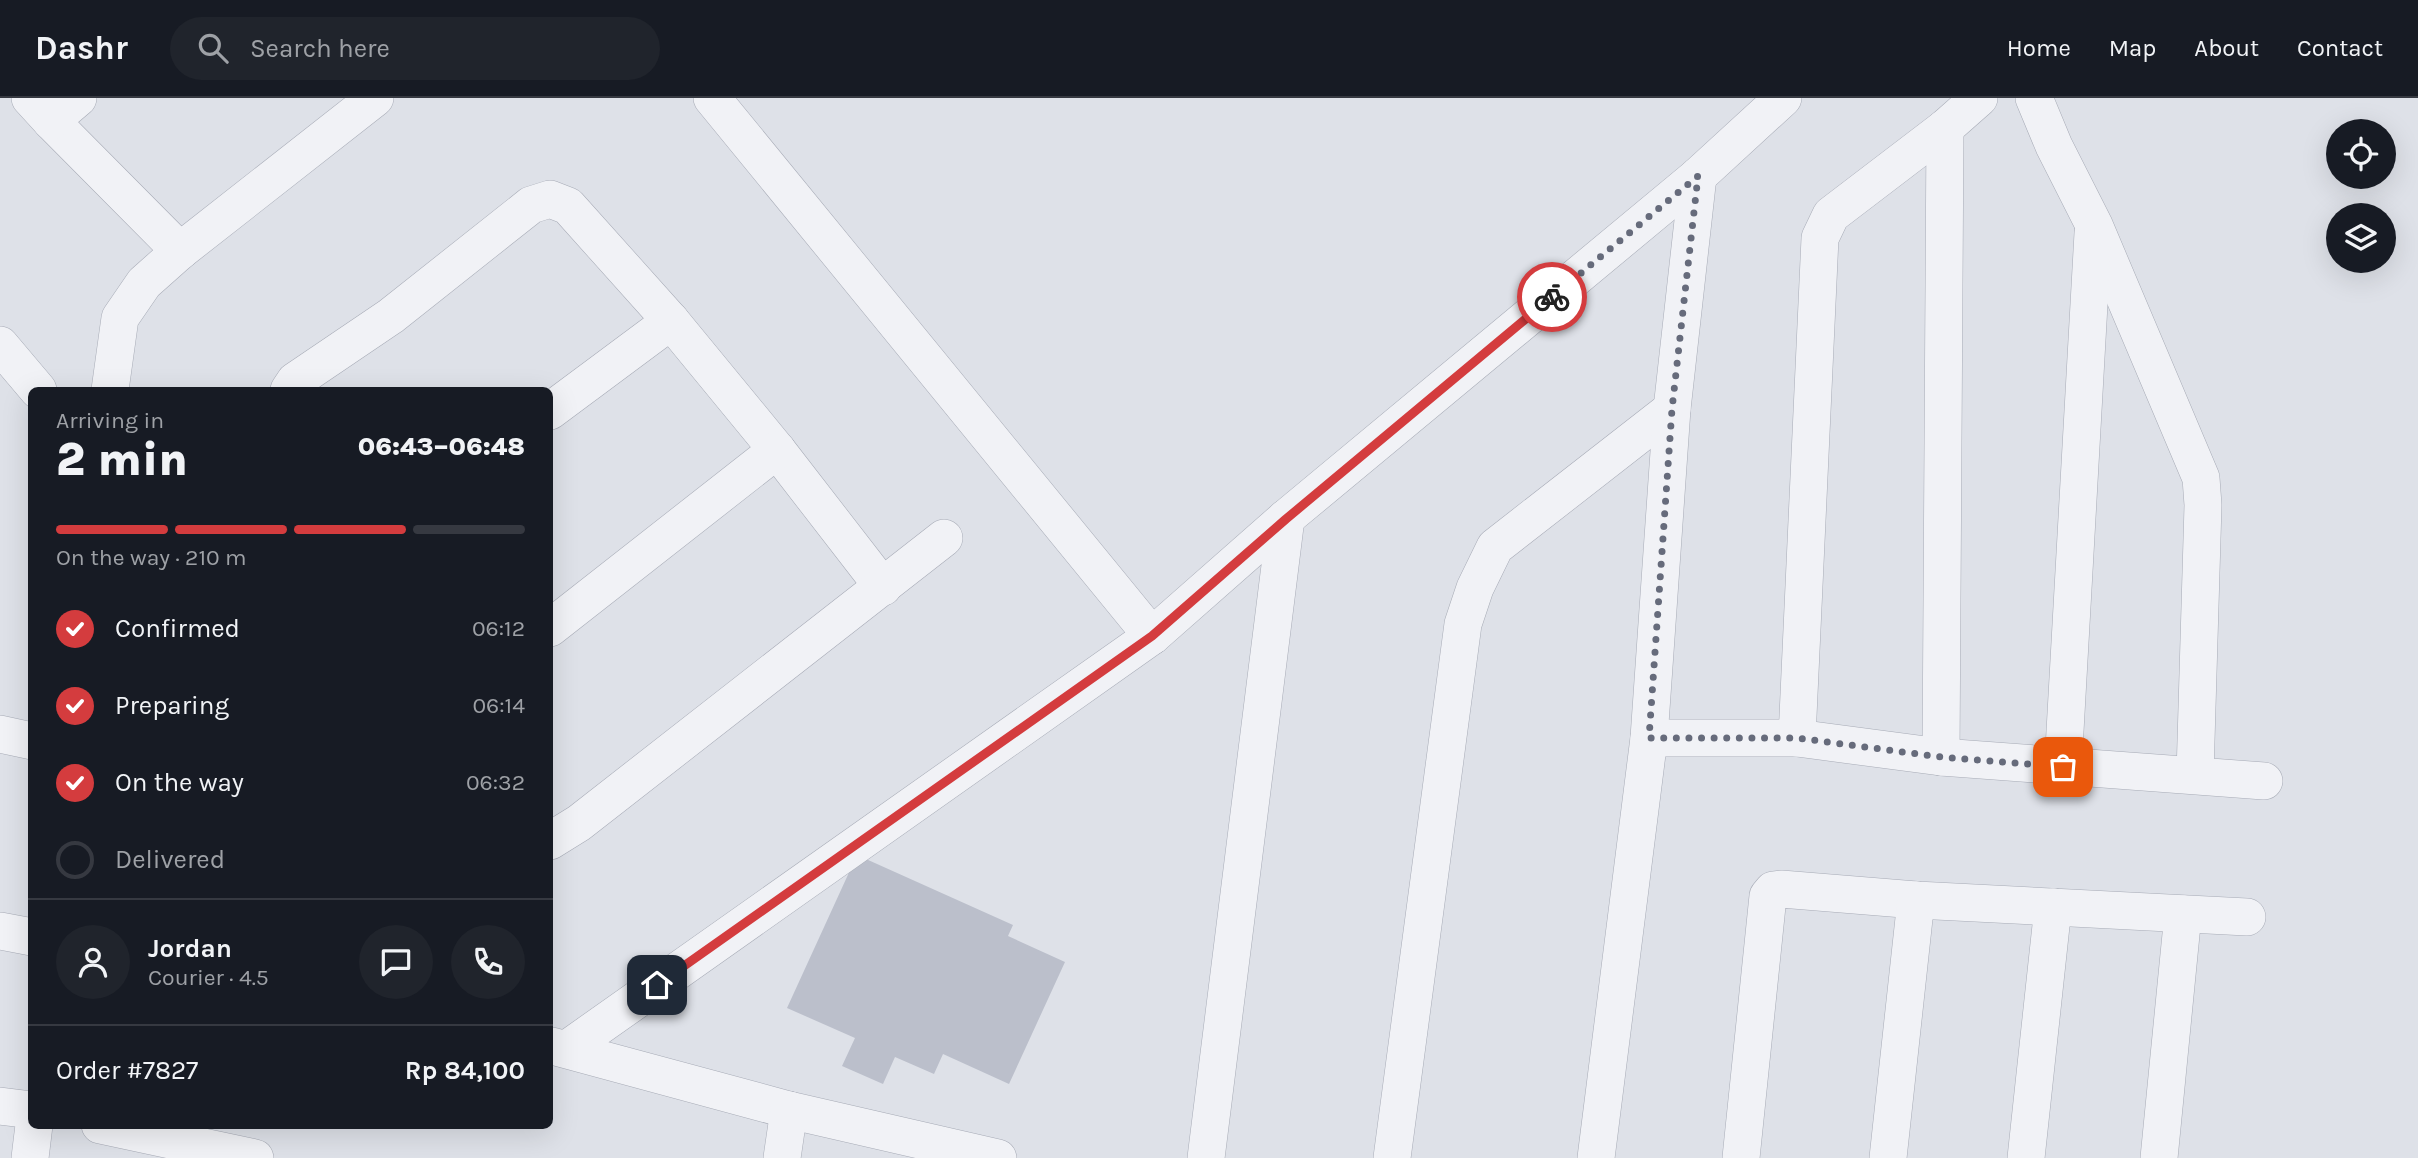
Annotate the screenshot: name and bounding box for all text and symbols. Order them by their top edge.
search box [170,17,660,80]
text: Dashr [35,29,128,67]
icon: search [194,29,232,67]
text: Search here [250,33,390,64]
text: Home [2007,34,2071,62]
text: Map [2109,34,2156,62]
text: About [2194,34,2259,62]
text: Contact [2297,34,2383,62]
map controls [2326,119,2396,273]
button: locate [2326,119,2396,189]
button: layers [2326,203,2396,273]
courier [1517,262,1587,332]
icon: bike [1533,278,1571,316]
text: Arriving in [56,407,164,434]
text: 06:43–06:48 [358,431,525,462]
text: 2 min [56,433,188,487]
text: On the way · 210 m [56,544,247,571]
icon: check [56,610,94,648]
text: Confirmed [115,613,240,644]
text: 06:12 [472,615,525,642]
icon: check [56,687,94,725]
text: Preparing [115,690,229,721]
text: 06:14 [472,692,525,719]
pin [2033,737,2093,797]
icon: bag [2044,748,2082,786]
icon: check [56,764,94,802]
text: On the way [115,767,244,798]
text: 06:32 [466,769,525,796]
text: Delivered [115,844,225,875]
button: person [56,925,130,999]
button: chat [359,925,433,999]
button: phone [451,925,525,999]
text: Jordan [148,933,232,964]
pin [627,955,687,1015]
text: Courier · 4.5 [148,964,269,991]
icon: home [638,966,676,1004]
text: Order #7827 [56,1055,198,1086]
text: Rp 84,100 [405,1055,525,1086]

